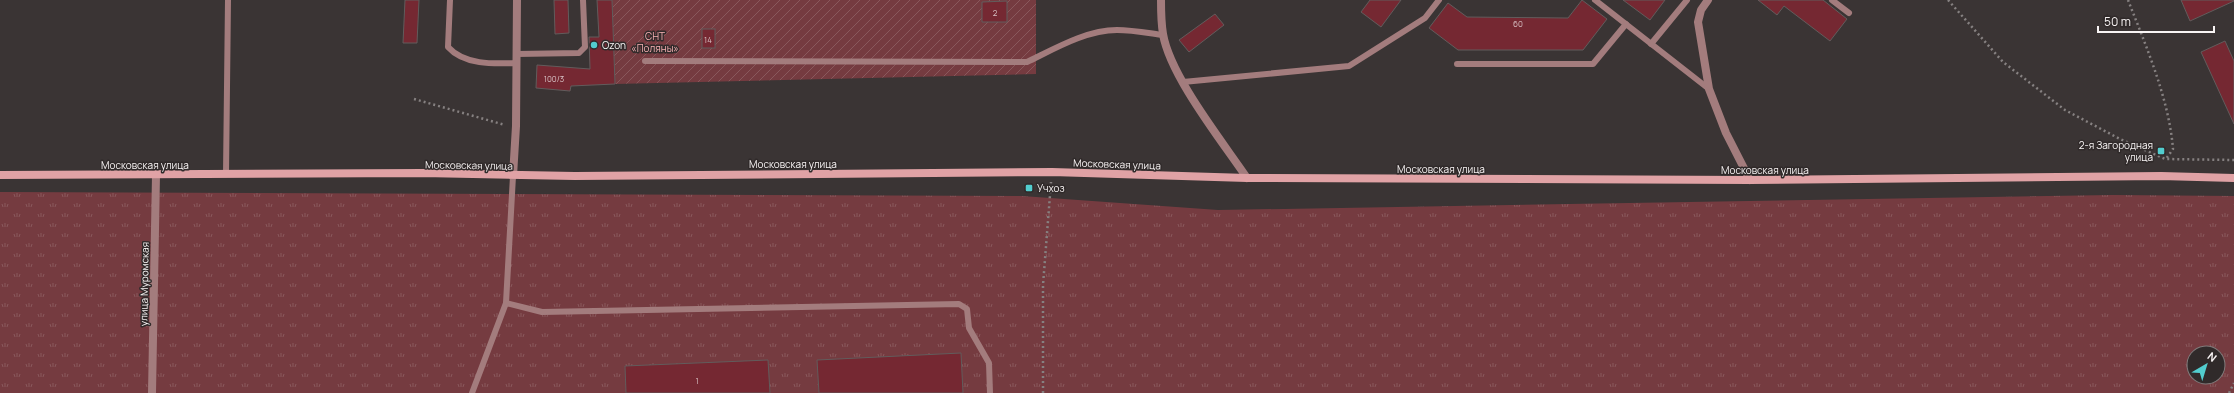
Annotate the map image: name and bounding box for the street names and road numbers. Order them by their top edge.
street label: Московская улица [1073,155,1161,173]
street label: Московская улица [425,157,513,173]
street label: Московская улица [749,157,837,171]
street label: Московская улица [101,158,189,172]
street label: Московская улица [1397,162,1485,176]
street label: Московская улица [1721,163,1809,177]
street label: улица Муромская [136,242,152,326]

